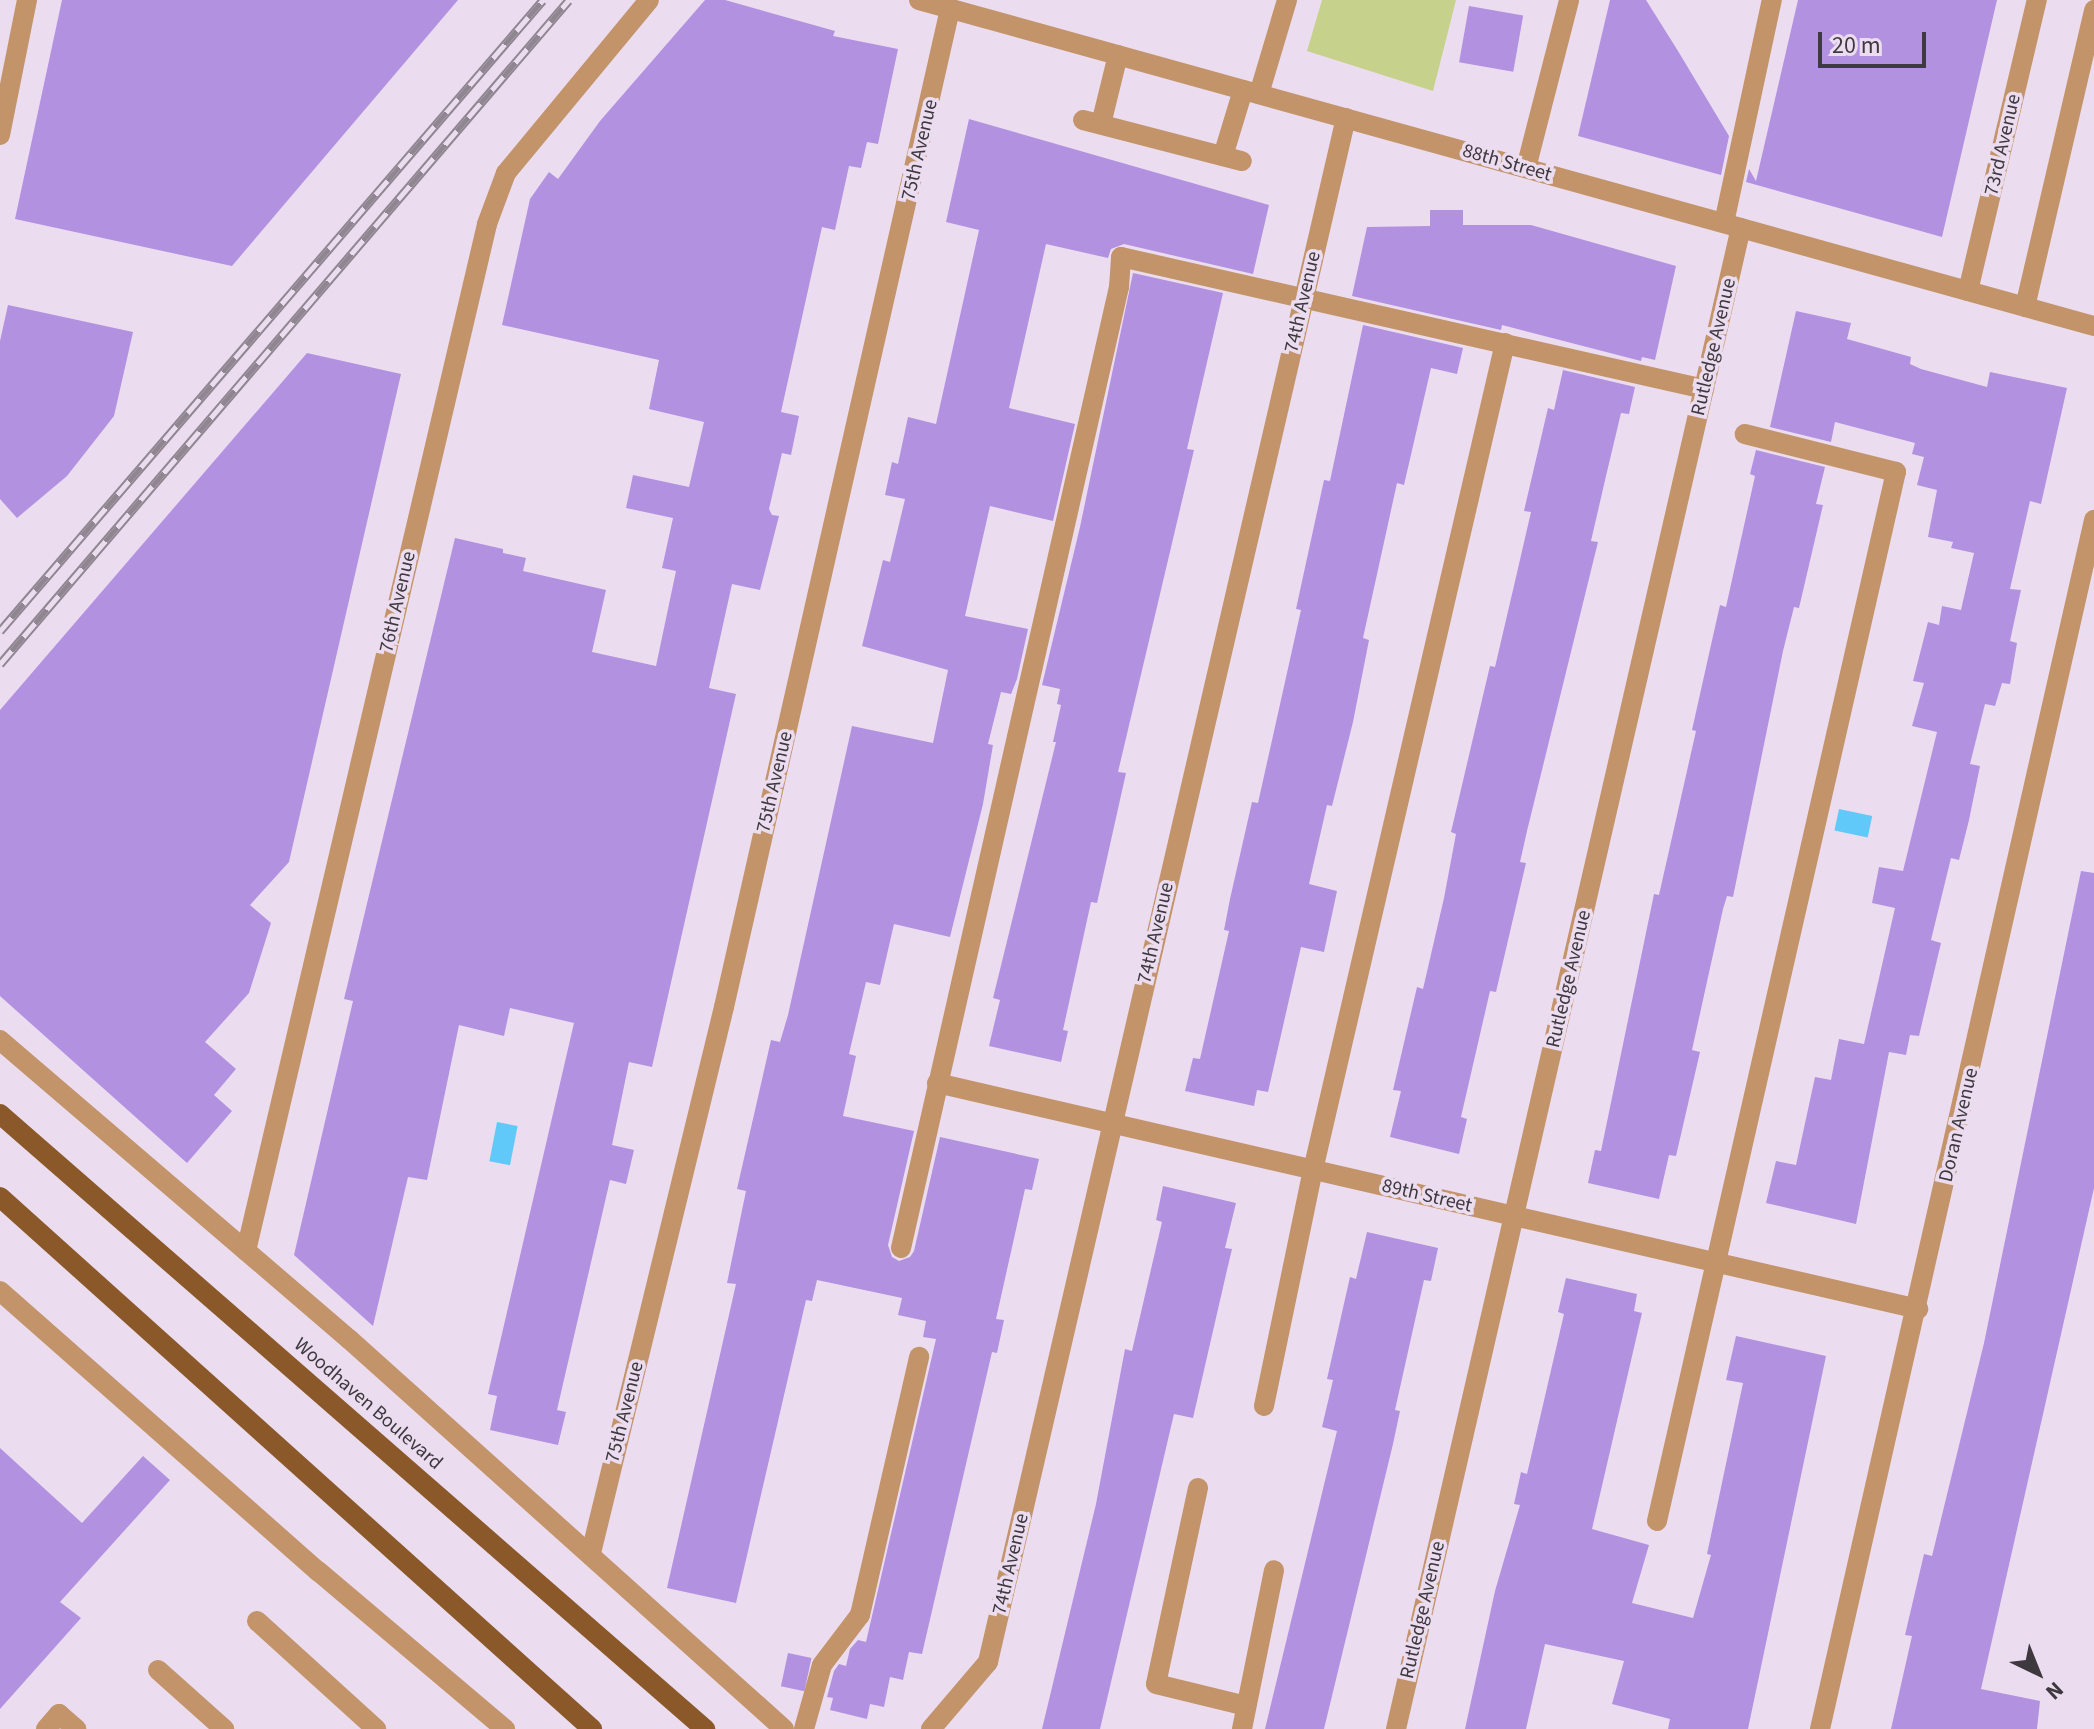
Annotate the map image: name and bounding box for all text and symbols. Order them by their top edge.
scale bar [1822,16,1930,66]
text: 20 m [1832,28,1881,63]
street label: 73rd Avenue [1980,92,2026,198]
street label: 75th Avenue [897,97,943,203]
street label: 88th Street [1460,139,1554,187]
street label: 74th Avenue [1280,249,1326,355]
street label: Rutledge Avenue [1687,276,1741,418]
street label: 76th Avenue [375,549,421,655]
street label: 75th Avenue [752,729,798,835]
street label: 74th Avenue [1133,880,1179,986]
street label: Rutledge Avenue [1542,908,1596,1050]
street label: Doran Avenue [1934,1066,1984,1184]
street label: 89th Street [1380,1174,1474,1218]
street label: Woodhaven Boulevard [289,1333,447,1475]
street label: 75th Avenue [601,1359,649,1465]
street label: 74th Avenue [988,1511,1034,1617]
street label: Rutledge Avenue [1396,1539,1450,1681]
north arrow [1998,1633,2078,1713]
text: N [2038,1674,2071,1707]

